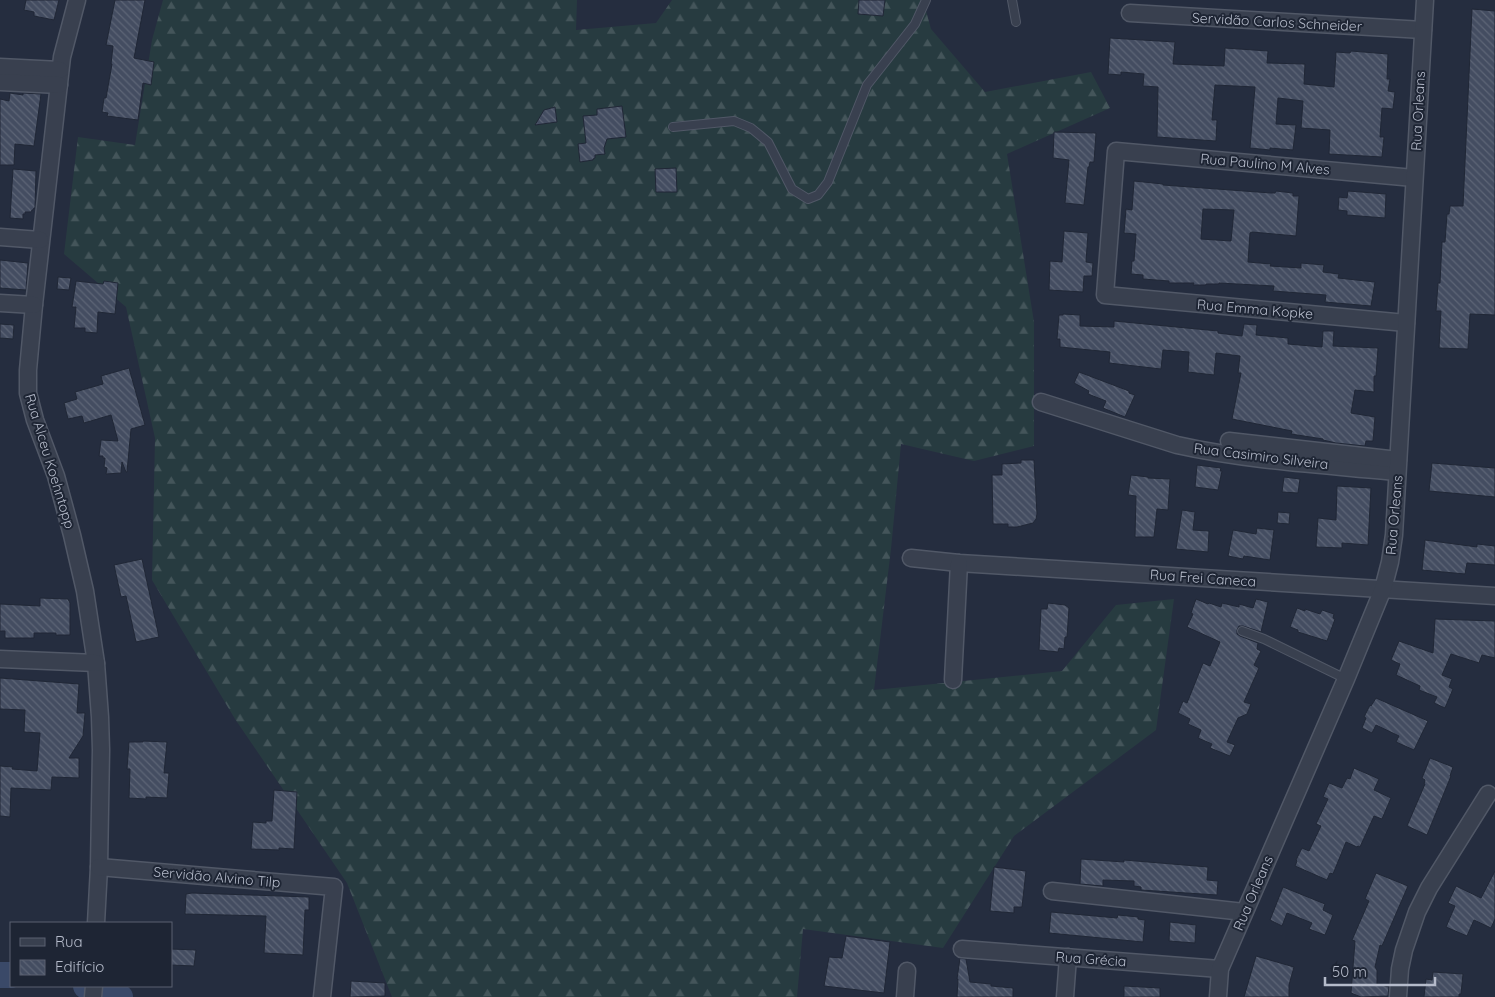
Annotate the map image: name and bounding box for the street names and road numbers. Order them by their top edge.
street label: Servidão Carlos Schneider [1191,9,1363,35]
street label: Rua Orleans [1407,71,1429,151]
street label: Rua Paulino M Alves [1200,149,1330,179]
street label: Rua Emma Kopke [1196,295,1314,323]
street label: Rua Alceu Koehntopp [21,391,79,531]
street label: Rua Casimiro Silveira [1193,439,1329,473]
street label: Rua Orleans [1382,474,1406,556]
street label: Rua Frei Caneca [1149,565,1257,591]
street label: Rua Orleans [1229,853,1277,933]
street label: Servidão Alvino Tilp [153,862,281,892]
street label: Rua Grécia [1055,948,1127,970]

